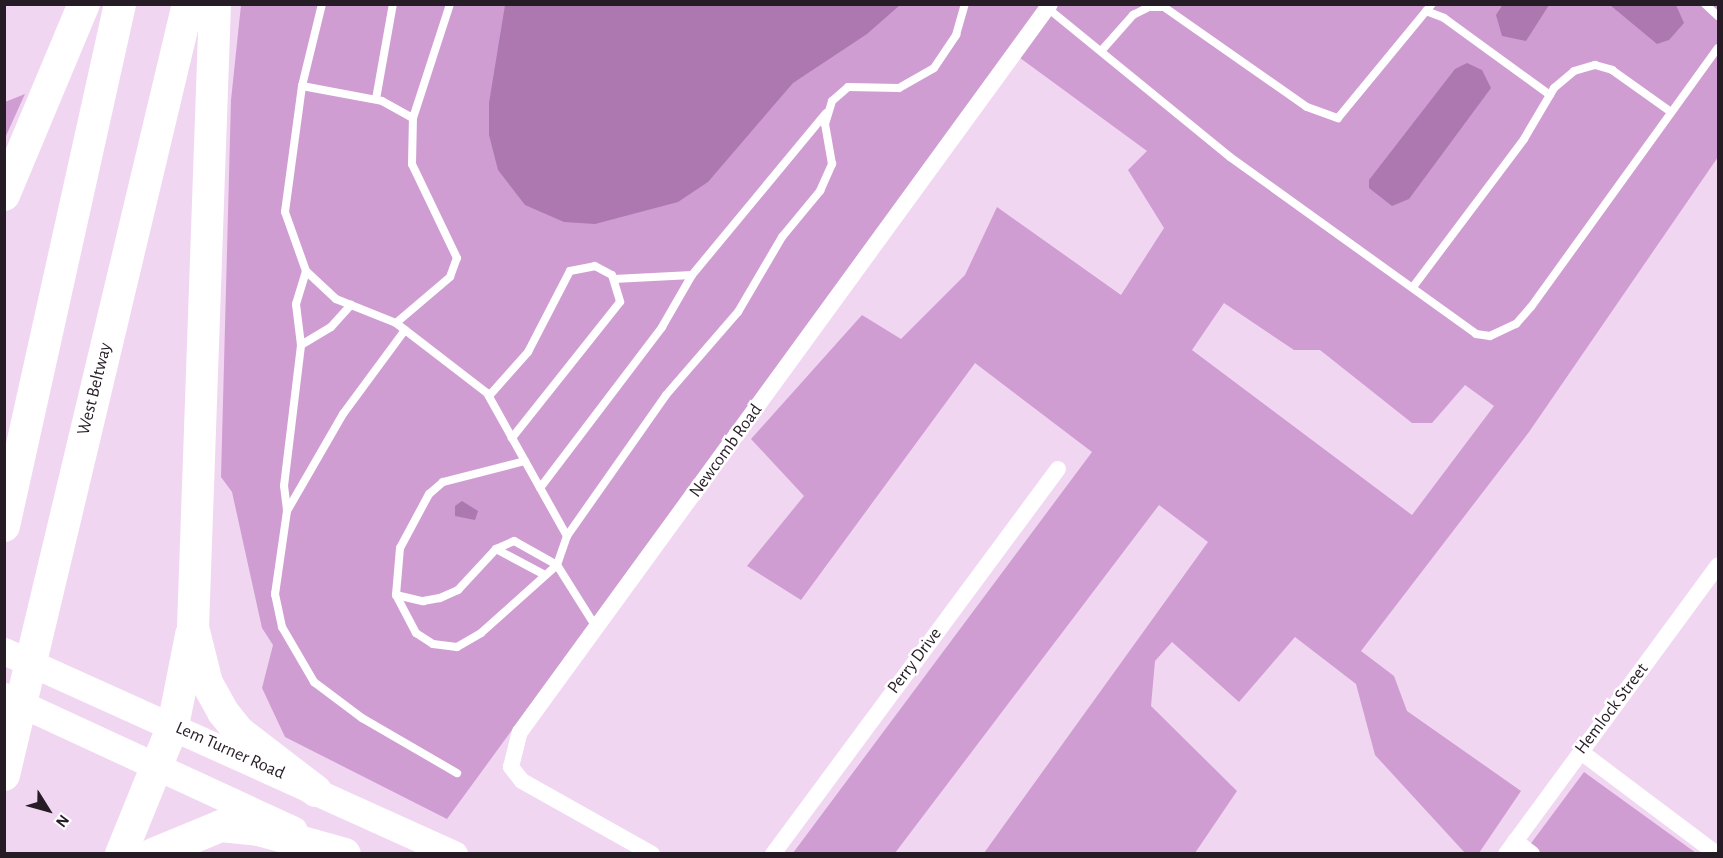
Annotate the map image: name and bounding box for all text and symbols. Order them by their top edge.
street label: West Beltway [73,341,117,437]
street label: Newcomb Road [685,400,767,502]
street label: Perry Drive [883,624,947,698]
street label: Hemlock Street [1571,659,1653,759]
street label: Lem Turner Road [172,717,288,785]
north arrow [18,780,78,840]
text: N [53,812,72,830]

